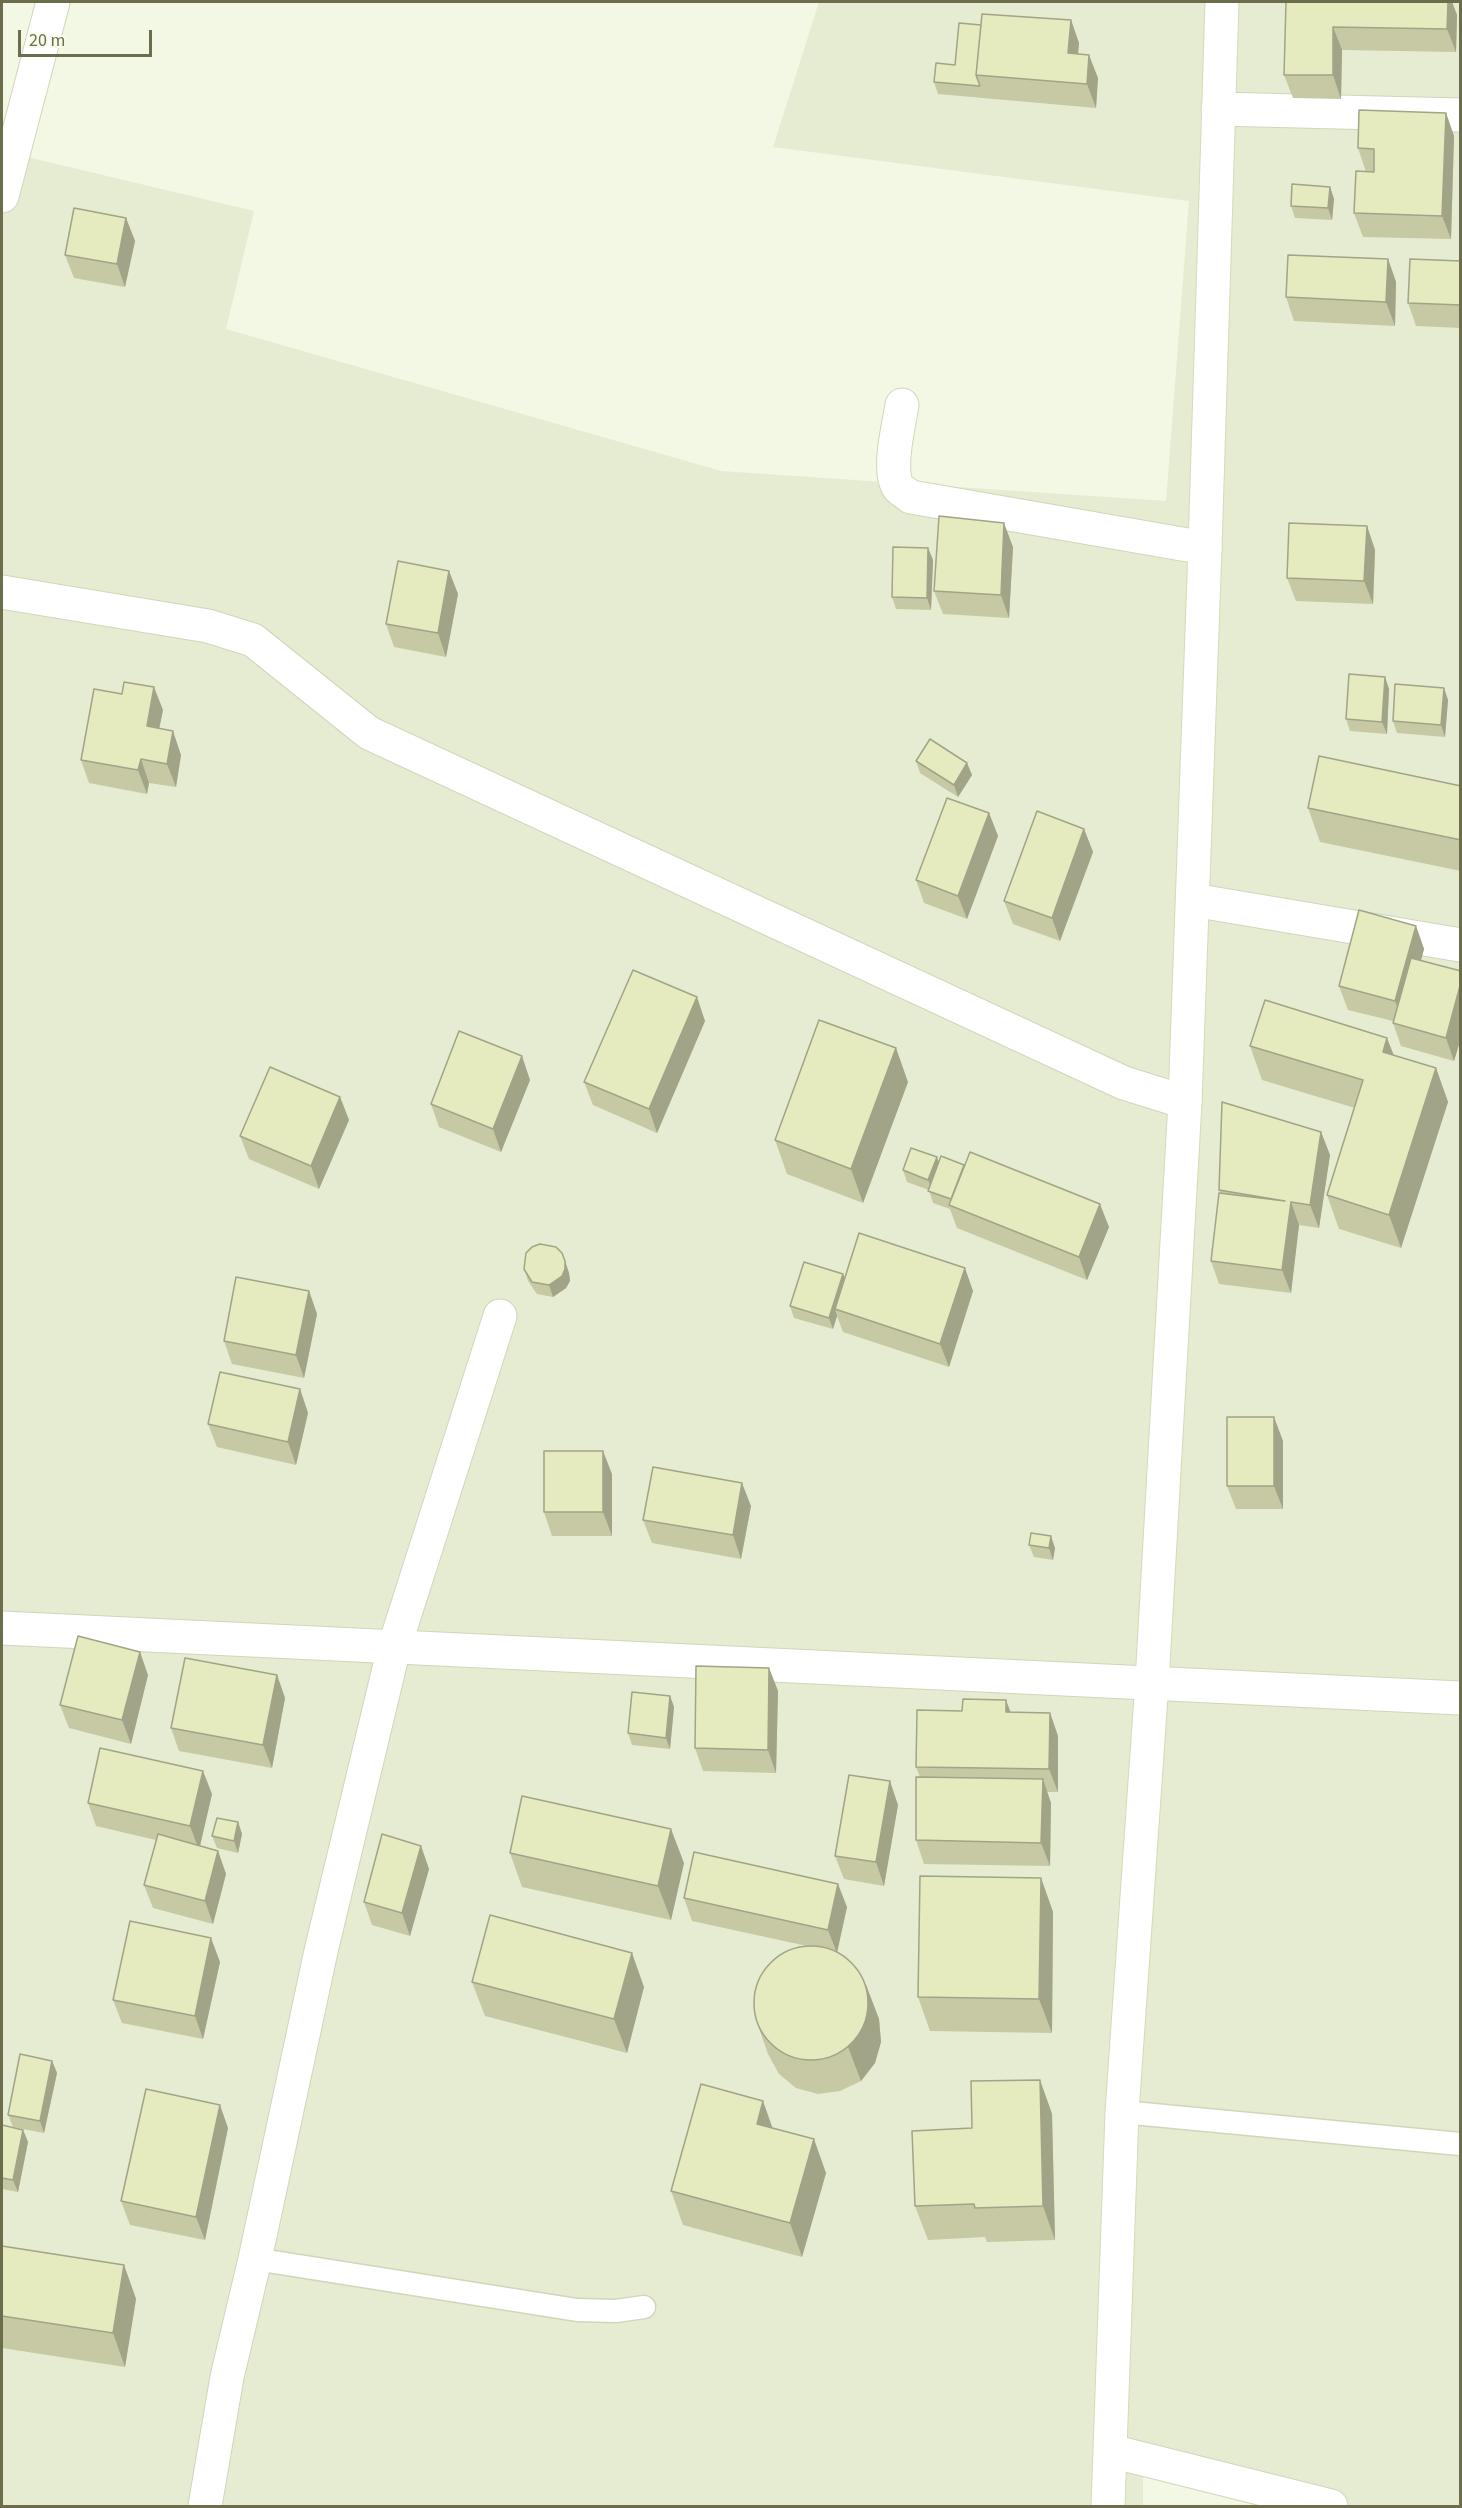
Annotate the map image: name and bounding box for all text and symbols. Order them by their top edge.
scale bar [21,18,154,56]
text: 20 m [29,28,65,53]

